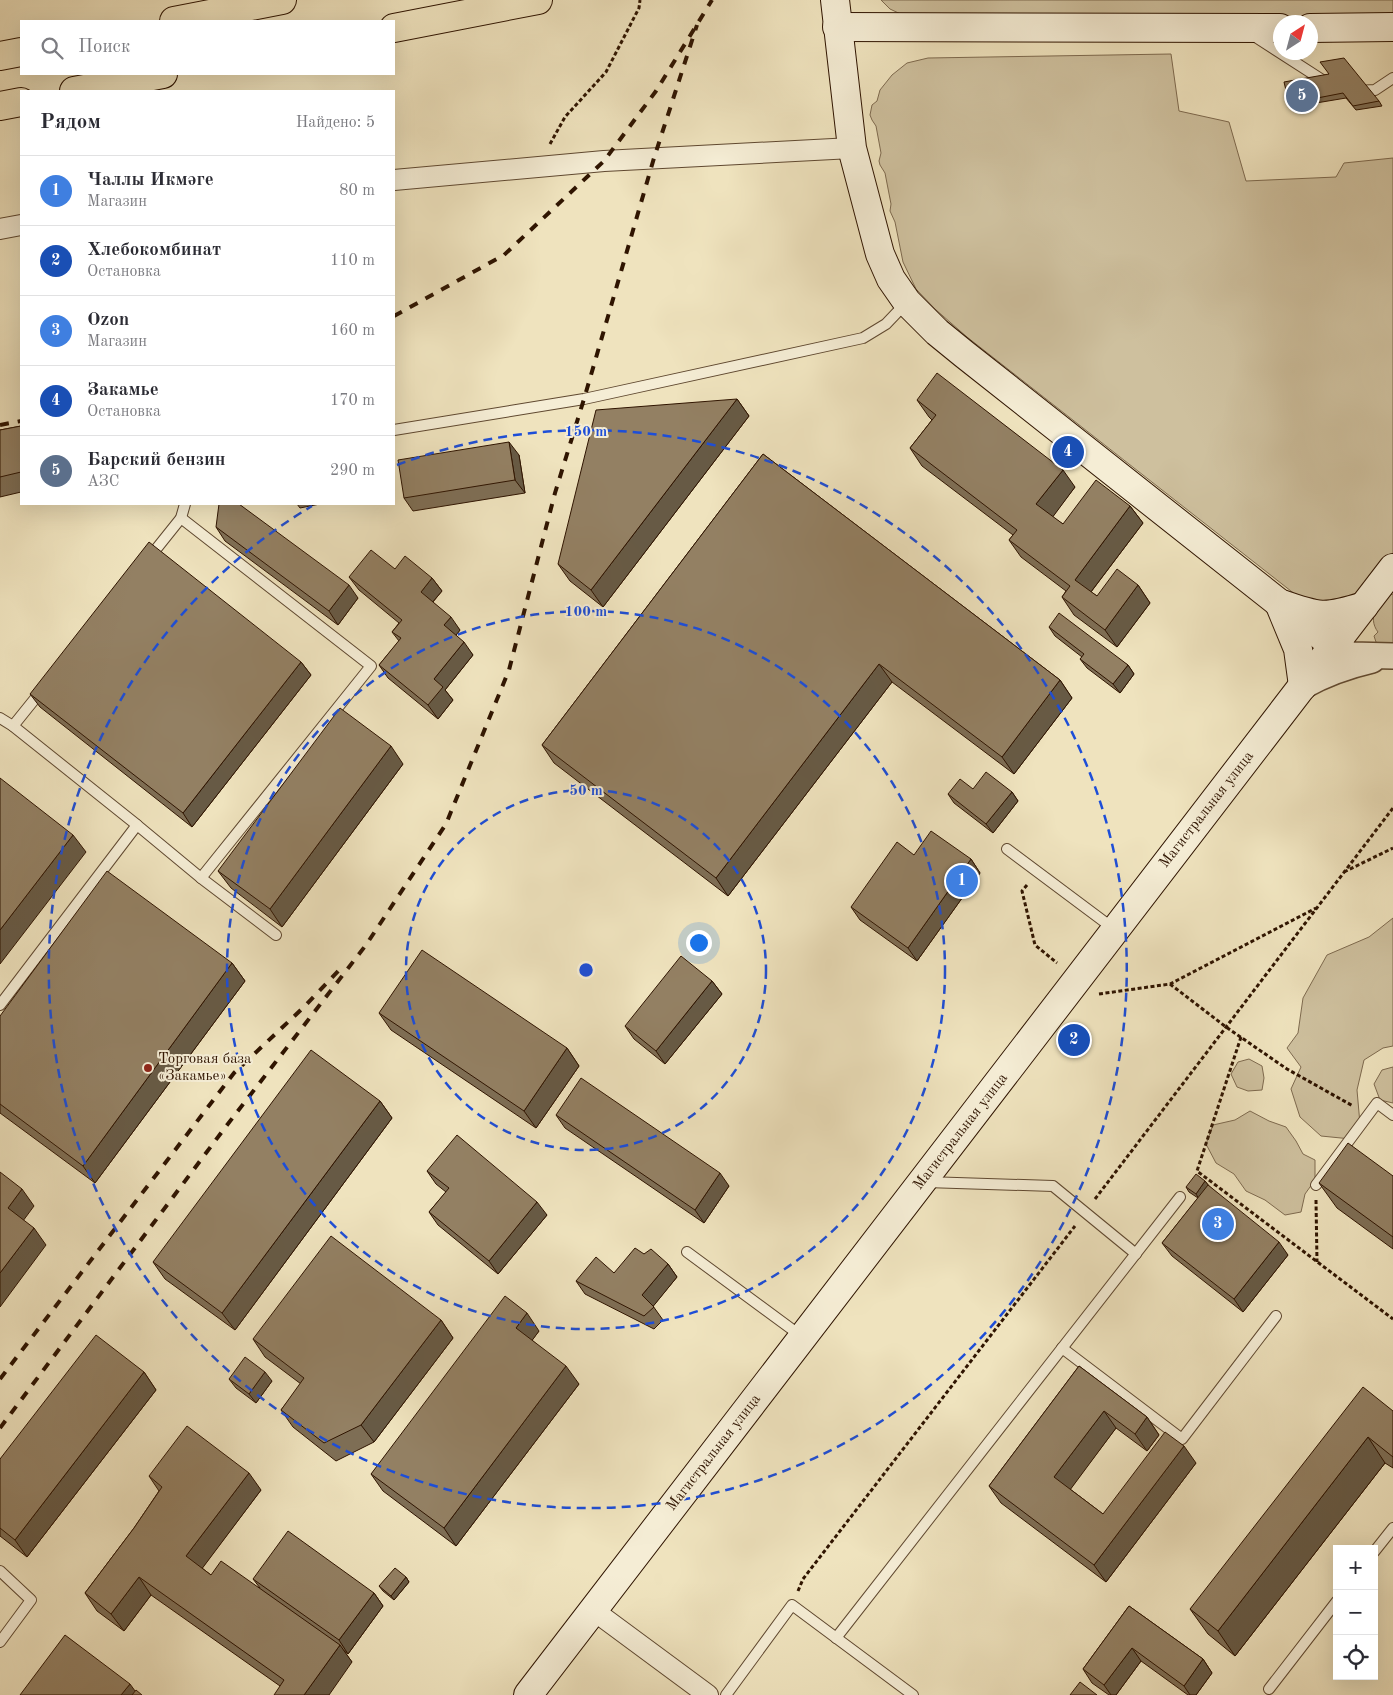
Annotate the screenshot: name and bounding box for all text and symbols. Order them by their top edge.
north arrow [1273,15,1318,60]
search box [20,20,395,75]
icon: search [38,34,66,62]
text: Поиск [78,38,130,57]
pin: 5 [1286,77,1318,115]
text: Рядом [40,112,101,133]
text: Найдено: 5 [296,115,375,131]
text: Чаллы Икмәге [87,171,214,190]
text: 1 [51,183,61,199]
text: 80 m [339,183,375,199]
text: Магазин [87,194,147,210]
text: Хлебокомбинат [87,241,221,260]
text: 2 [51,253,61,269]
text: 110 m [330,253,375,269]
text: Остановка [87,264,161,280]
text: Ozon [87,311,129,330]
text: 3 [51,323,61,339]
text: 160 m [330,323,375,339]
text: Магазин [87,334,147,350]
text: Закамье [87,381,159,400]
text: 4 [51,393,61,409]
text: 170 m [330,393,375,409]
text: Остановка [87,404,161,420]
text: 150 m [565,425,607,440]
pin: 4 [1052,433,1084,471]
text: Барский бензин [87,451,226,470]
text: 5 [51,463,61,479]
text: 290 m [330,463,375,479]
text: АЗС [87,474,119,490]
text: 100 m [565,605,607,620]
street label: Магистральная улица [1157,749,1257,871]
text: 50 m [569,784,603,799]
pin: 1 [946,862,978,900]
your location [686,930,712,956]
centre of rings [577,961,595,979]
pin: 2 [1058,1021,1090,1059]
place label: Торговая база «Закамье» [158,1052,252,1084]
marker: Торговая база «Закамье» [142,1062,154,1074]
street label: Магистральная улица [911,1071,1011,1193]
pin: 3 [1202,1205,1234,1243]
street label: Магистральная улица [664,1392,764,1514]
map controls [1333,1545,1378,1680]
button: + [1333,1545,1378,1590]
button: − [1333,1590,1378,1635]
button: locate [1333,1635,1378,1680]

